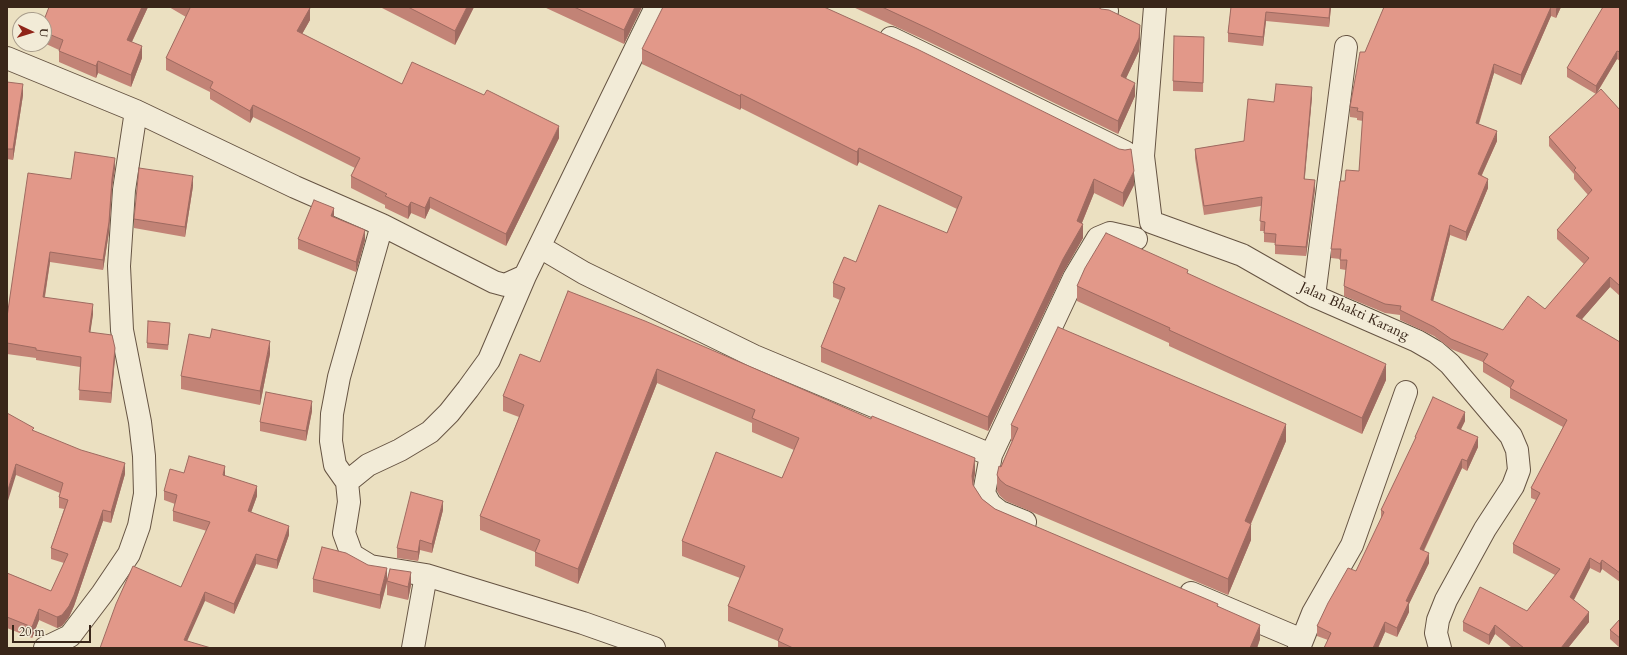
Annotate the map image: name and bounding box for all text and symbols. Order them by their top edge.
north arrow [12,12,52,52]
text: U [36,28,51,38]
street label: Jalan Bhakti Karang [1297,279,1411,345]
scale bar [14,617,93,643]
text: 20 m [19,624,45,640]

